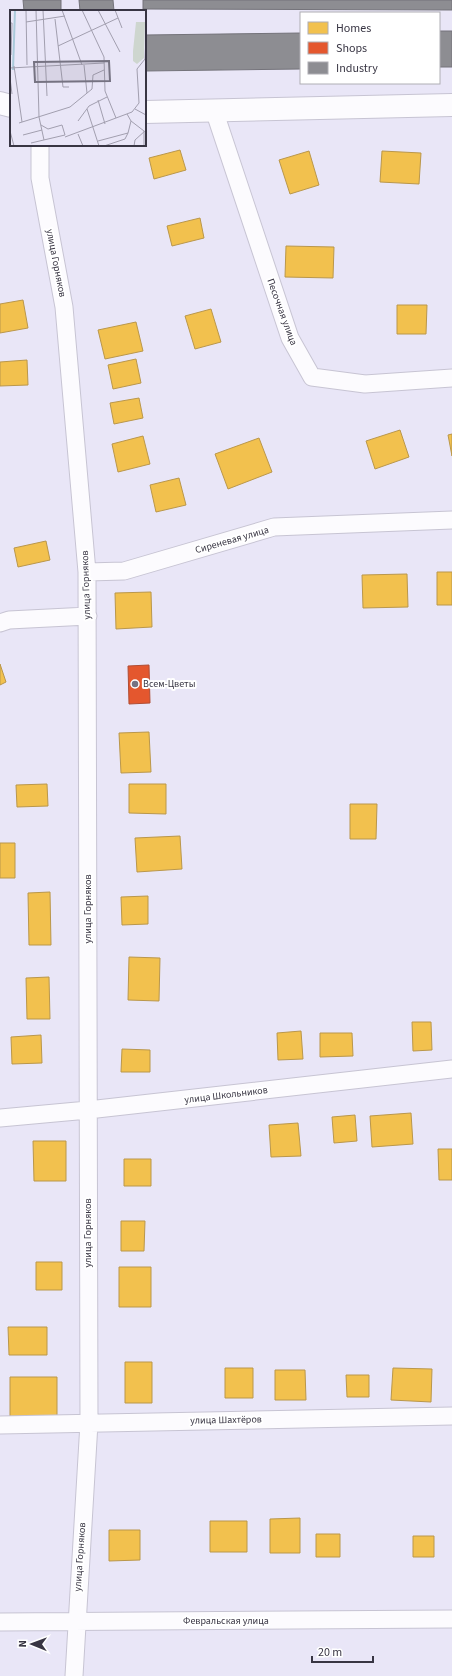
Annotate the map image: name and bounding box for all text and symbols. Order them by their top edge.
inset map [10,10,146,146]
legend [300,12,440,84]
text: Homes [336,20,371,37]
text: Shops [336,40,367,57]
text: Industry [336,60,378,77]
street label: улица Горняков [43,228,69,298]
street label: Песочная улица [263,277,301,347]
street label: Сиреневая улица [194,523,270,557]
street label: улица Горняков [78,550,94,620]
place label: Всем-Цветы [143,677,195,691]
marker: Всем-Цветы [130,679,140,689]
street label: улица Горняков [81,874,95,944]
street label: улица Школьников [183,1083,269,1107]
street label: улица Горняков [81,1198,95,1268]
street label: улица Шахтёров [190,1412,262,1428]
street label: улица Горняков [71,1522,89,1592]
street label: Февральская улица [183,1614,269,1628]
north arrow [12,1624,52,1664]
scale bar [312,1638,373,1664]
text: N [15,1640,30,1648]
text: 20 m [318,1644,342,1661]

